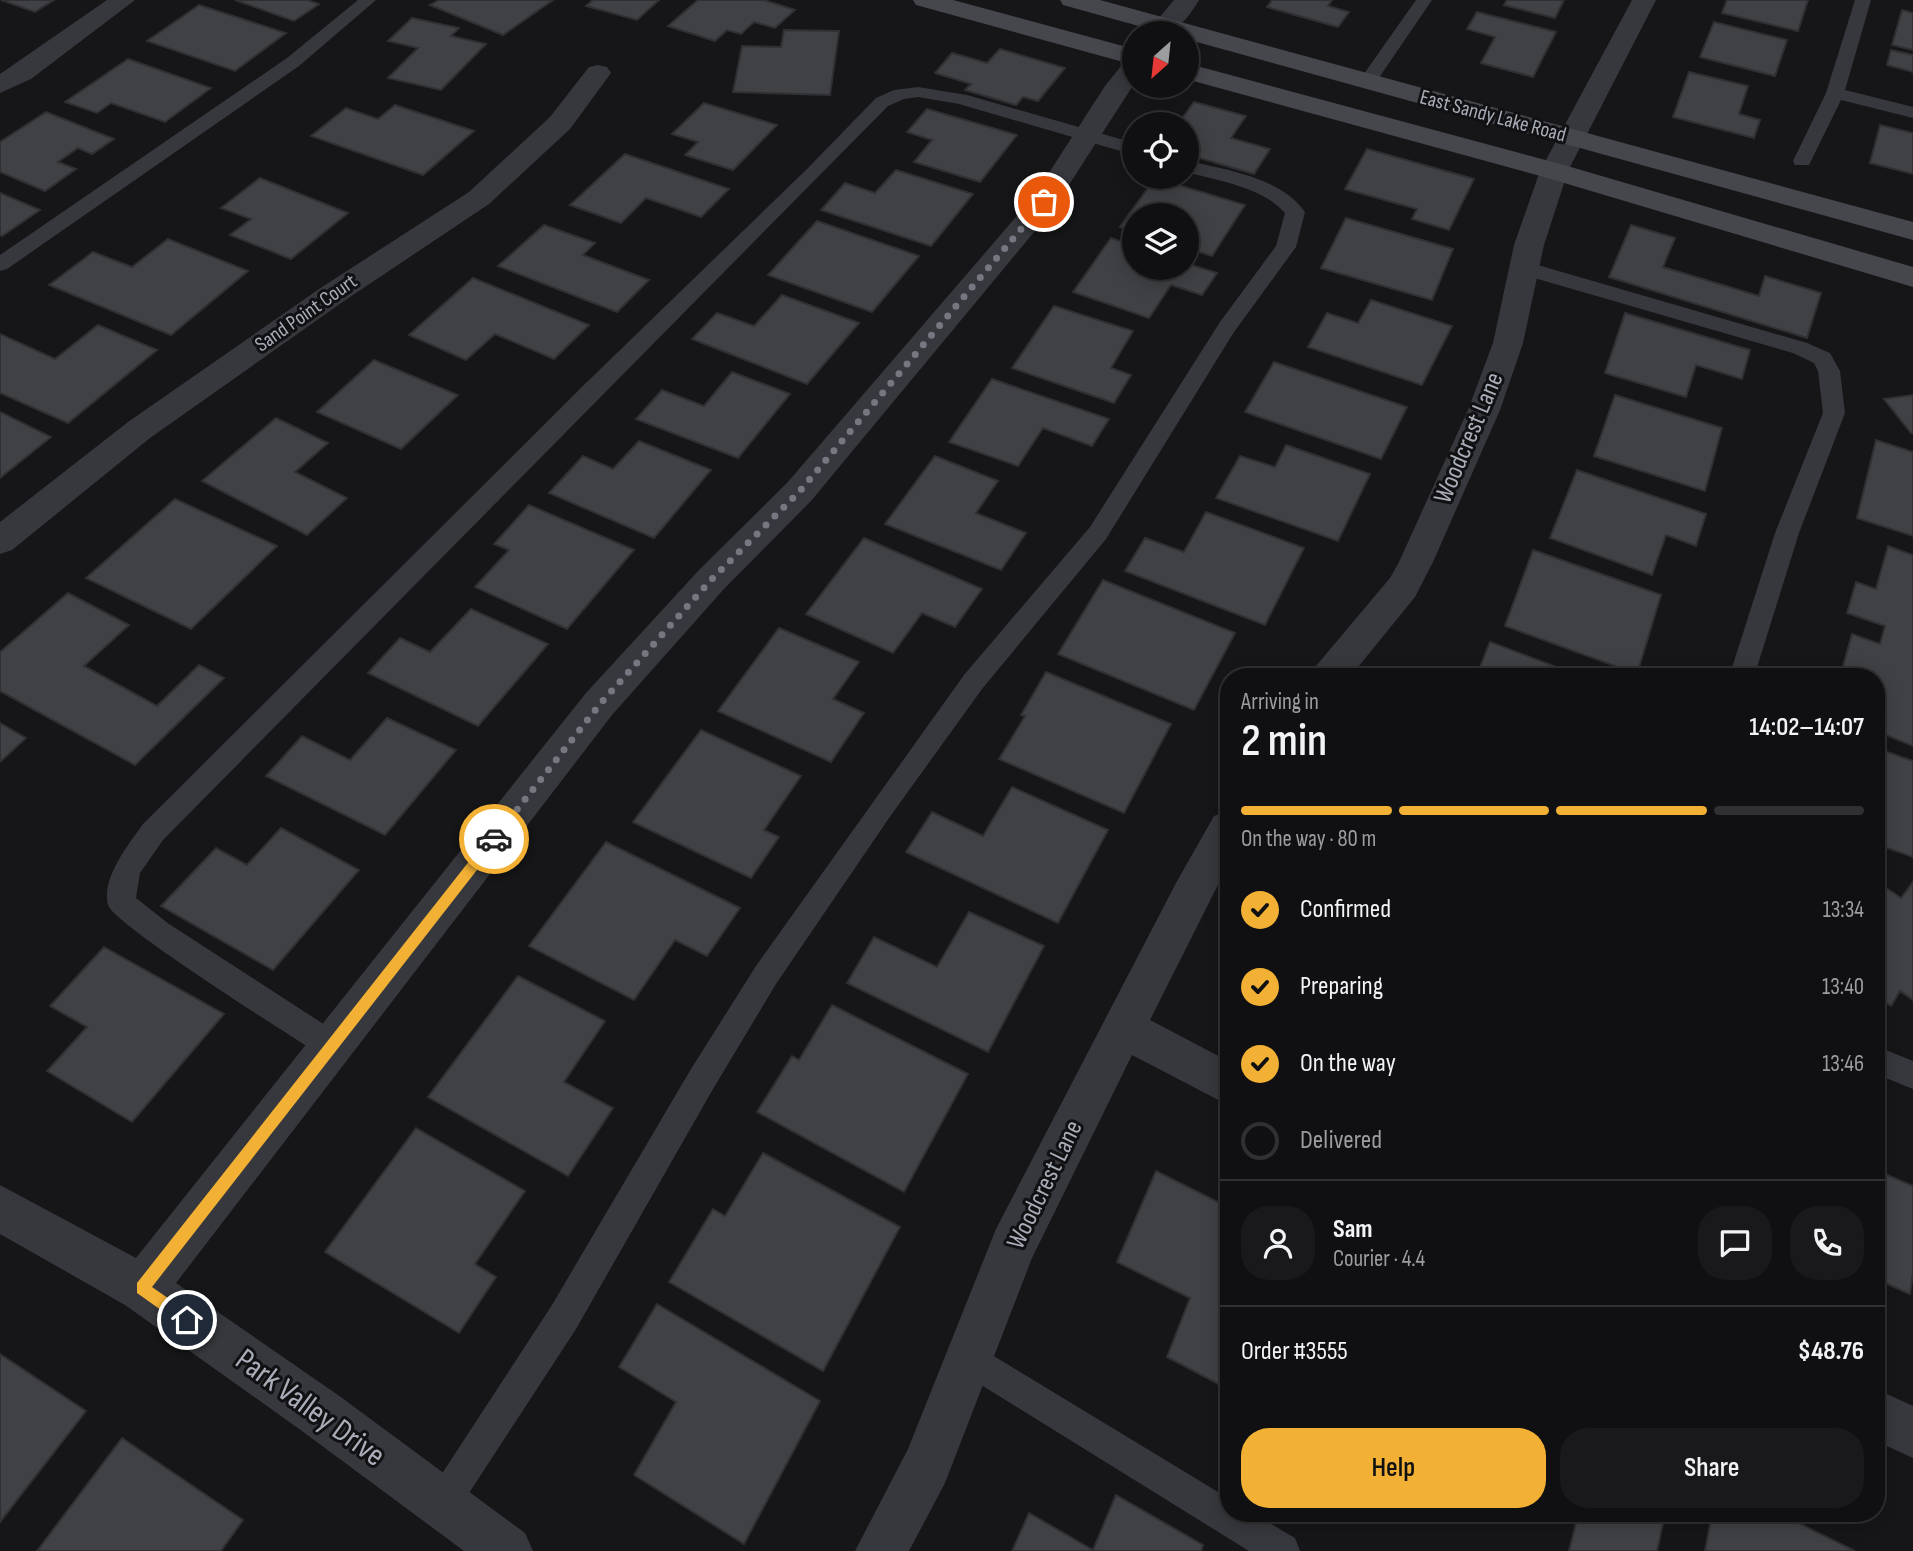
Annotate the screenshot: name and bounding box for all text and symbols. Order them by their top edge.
north arrow [1122,21,1199,98]
map controls [1122,21,1199,280]
street label: East Sandy Lake Road [1417,84,1569,148]
button: locate [1122,112,1199,189]
pin [1014,172,1074,232]
icon: bag [1025,183,1063,221]
button: layers [1122,203,1199,280]
street label: Sand Point Court [250,269,362,357]
street label: Woodcrest Lane [1428,368,1510,508]
text: Arriving in [1241,688,1319,716]
text: 14:02–14:07 [1749,712,1864,743]
text: 2 min [1241,714,1327,769]
courier [459,804,529,874]
icon: car [475,820,513,858]
text: On the way · 80 m [1241,825,1376,853]
icon: check [1241,891,1279,929]
text: Confirmed [1300,894,1391,925]
text: 13:34 [1823,896,1864,924]
icon: check [1241,968,1279,1006]
text: Preparing [1300,971,1383,1002]
text: 13:40 [1822,973,1864,1001]
icon: check [1241,1045,1279,1083]
text: On the way [1300,1048,1396,1079]
text: 13:46 [1822,1050,1864,1078]
street label: Woodcrest Lane [1001,1116,1089,1254]
text: Delivered [1300,1125,1382,1156]
button: person [1241,1206,1315,1280]
button: chat [1698,1206,1772,1280]
button: phone [1790,1206,1864,1280]
text: Sam [1333,1214,1373,1245]
text: Courier · 4.4 [1333,1245,1425,1273]
pin [157,1290,217,1350]
icon: home [168,1301,206,1339]
text: Order #3555 [1241,1336,1348,1367]
text: $48.76 [1798,1336,1864,1367]
street label: Park Valley Drive [228,1341,392,1475]
button: Help [1241,1428,1546,1508]
button: Share [1560,1428,1864,1508]

